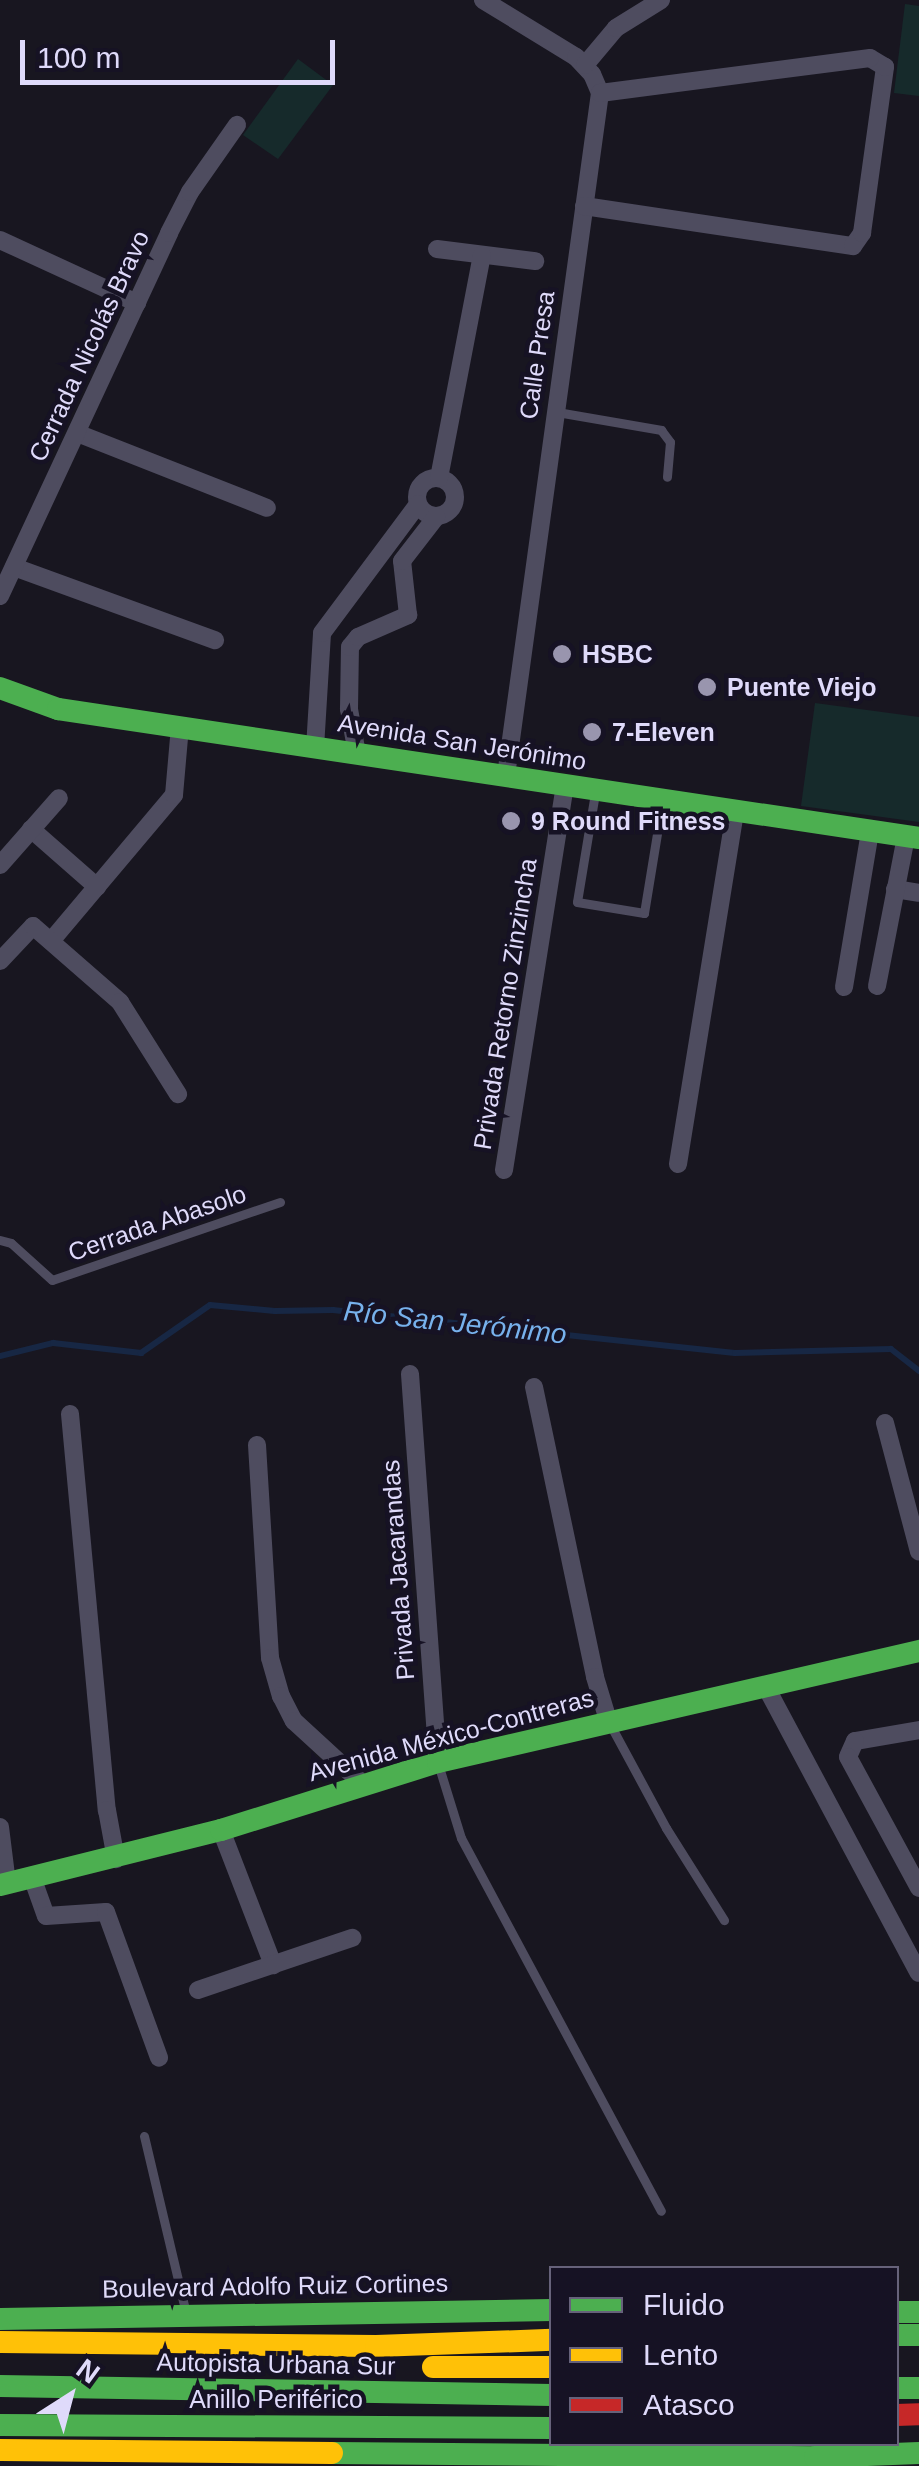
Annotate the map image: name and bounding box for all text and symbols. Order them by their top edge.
scale bar [25,20,340,82]
text: 100 m [37,41,120,74]
street label: Cerrada Nicolás Bravo [22,226,156,466]
street label: Calle Presa [513,289,561,421]
place label: HSBC [582,639,653,669]
marker: HSBC [551,643,573,665]
place label: Puente Viejo [727,672,877,702]
marker: Puente Viejo [696,676,718,698]
street label: Avenida San Jerónimo [336,708,588,776]
place label: 7-Eleven [612,717,715,747]
marker: 7-Eleven [581,721,603,743]
place label: 9 Round Fitness [531,806,725,836]
marker: 9 Round Fitness [500,810,522,832]
street label: Privada Retorno Zinzincha [467,856,543,1152]
street label: Cerrada Abasolo [63,1178,251,1268]
water label: Río San Jerónimo [342,1295,568,1351]
street label: Privada Jacarandas [375,1459,421,1681]
street label: Avenida México-Contreras [305,1682,597,1788]
legend [549,2266,899,2446]
street label: Boulevard Adolfo Ruiz Cortines [101,2268,449,2304]
text: Fluido [643,2288,725,2321]
text: Lento [643,2338,718,2371]
north arrow [20,2346,120,2446]
street label: Autopista Urbana Sur [156,2347,396,2381]
text: N [71,2353,105,2390]
street label: Anillo Periférico [189,2384,363,2414]
text: Atasco [643,2388,735,2421]

